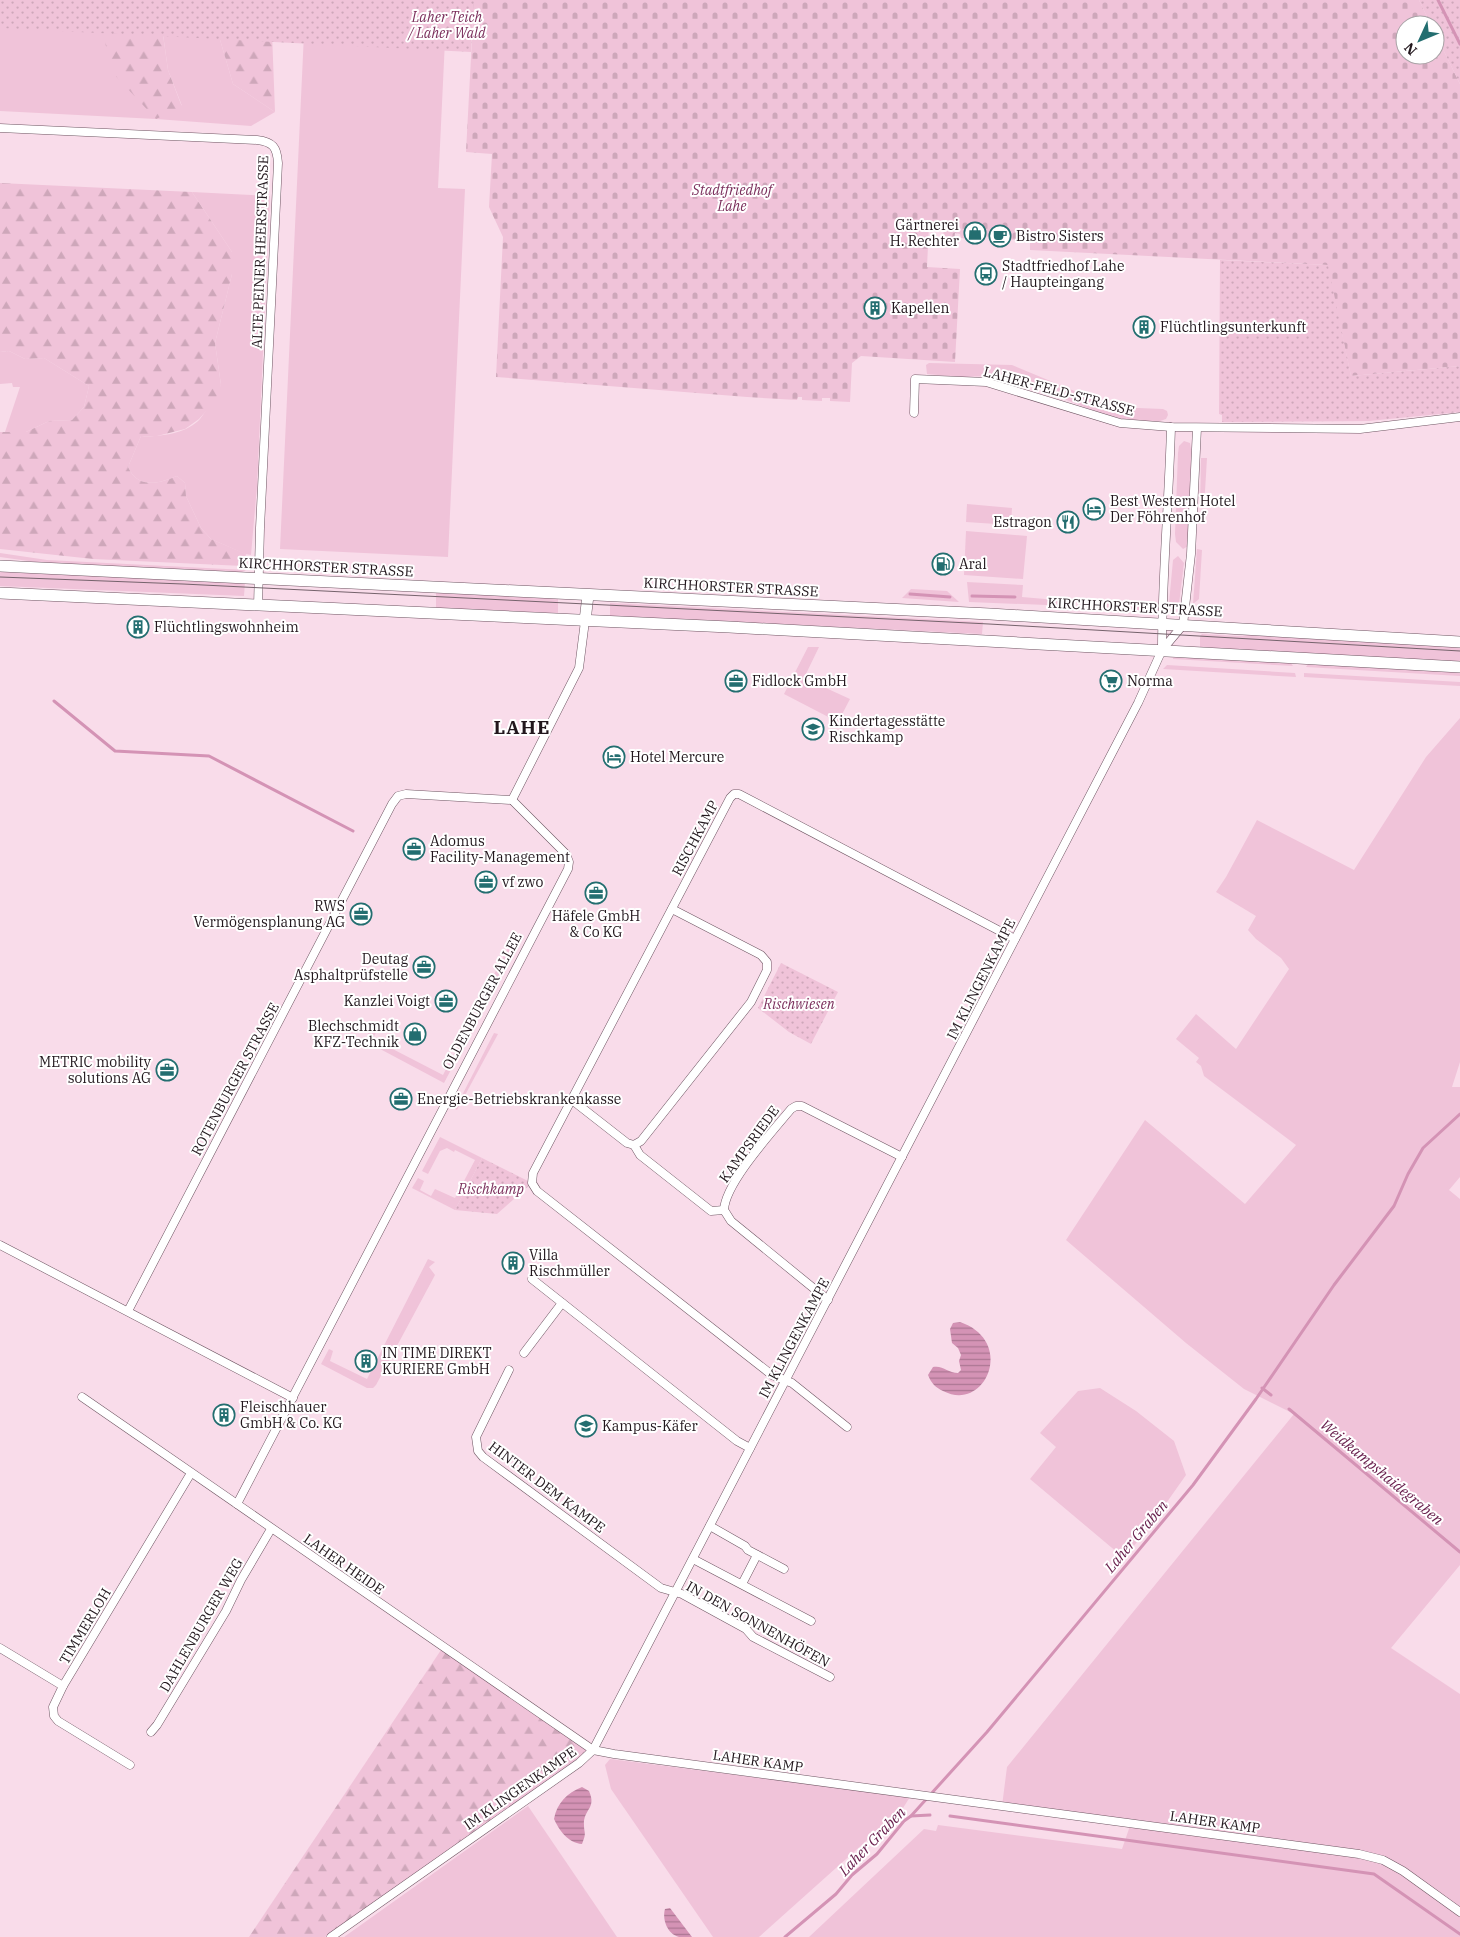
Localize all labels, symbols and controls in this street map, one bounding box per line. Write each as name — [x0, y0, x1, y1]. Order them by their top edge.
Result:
park label: Laher Teich / Laher Wald — [406, 8, 486, 42]
north arrow — [1395, 15, 1445, 65]
text: N — [1400, 39, 1421, 59]
street label: ALTE PEINER HEERSTRASSE — [248, 155, 272, 349]
park label: Stadtfriedhof Lahe — [691, 181, 775, 215]
place label: Gärtnerei H. Rechter — [890, 216, 960, 250]
shop icon: Gärtnerei H. Rechter — [963, 221, 987, 245]
cafe icon: Bistro Sisters — [988, 224, 1012, 248]
place label: Bistro Sisters — [1016, 227, 1104, 245]
place label: Stadtfriedhof Lahe / Haupteingang — [1002, 257, 1125, 291]
bus stop icon: Stadtfriedhof Lahe / Haupteingang — [974, 262, 998, 286]
building icon: Kapellen — [863, 296, 887, 320]
place label: Kapellen — [891, 299, 949, 317]
building icon: Flüchtlingsunterkunft — [1132, 315, 1156, 339]
place label: Flüchtlingsunterkunft — [1160, 318, 1306, 336]
street label: LAHER-FELD-STRASSE — [981, 362, 1137, 420]
place label: Best Western Hotel Der Föhrenhof — [1110, 492, 1235, 526]
hotel icon: Best Western Hotel Der Föhrenhof — [1082, 497, 1106, 521]
restaurant icon: Estragon — [1056, 510, 1080, 534]
place label: Estragon — [993, 513, 1052, 531]
fuel station icon: Aral — [931, 552, 955, 576]
street label: KIRCHHORSTER STRASSE — [238, 553, 414, 581]
place label: Aral — [959, 555, 987, 573]
street label: KIRCHHORSTER STRASSE — [643, 573, 819, 601]
street label: KIRCHHORSTER STRASSE — [1047, 593, 1223, 621]
building icon: Flüchtlingswohnheim — [126, 615, 150, 639]
place label: Flüchtlingswohnheim — [154, 618, 299, 636]
office icon: Fidlock GmbH — [724, 669, 748, 693]
supermarket icon: Norma — [1099, 669, 1123, 693]
place label: Fidlock GmbH — [752, 672, 847, 690]
place label: Norma — [1127, 672, 1173, 690]
place label: Kindertagesstätte Rischkamp — [829, 712, 945, 746]
district label: LAHE — [494, 715, 551, 739]
school or university icon: Kindertagesstätte Rischkamp — [801, 717, 825, 741]
hotel icon: Hotel Mercure — [602, 745, 626, 769]
place label: Hotel Mercure — [630, 748, 724, 766]
street label: RISCHKAMP — [668, 797, 723, 879]
place label: Adomus Facility-Management — [430, 832, 570, 866]
office icon: Adomus Facility-Management — [402, 837, 426, 861]
office icon: vf zwo — [474, 870, 498, 894]
place label: vf zwo — [502, 873, 543, 891]
office icon: Häfele GmbH & Co KG — [584, 881, 608, 905]
place label: RWS Vermögensplanung AG — [194, 897, 345, 931]
office icon: RWS Vermögensplanung AG — [349, 902, 373, 926]
place label: Häfele GmbH & Co KG — [552, 907, 640, 941]
street label: IM KLINGENKAMPE — [943, 915, 1019, 1043]
street label: OLDENBURGER ALLEE — [438, 929, 526, 1073]
place label: Deutag Asphaltprüfstelle — [294, 950, 408, 984]
office icon: Deutag Asphaltprüfstelle — [412, 955, 436, 979]
office icon: Kanzlei Voigt — [434, 989, 458, 1013]
place label: Kanzlei Voigt — [344, 992, 430, 1010]
park label: Rischwiesen — [762, 995, 835, 1013]
street label: ROTENBURGER STRASSE — [187, 999, 283, 1159]
place label: Blechschmidt KFZ-Technik — [308, 1017, 400, 1051]
shop icon: Blechschmidt KFZ-Technik — [403, 1022, 427, 1046]
place label: METRIC mobility solutions AG — [39, 1053, 152, 1087]
office icon: METRIC mobility solutions AG — [155, 1058, 179, 1082]
office icon: Energie-Betriebskrankenkasse — [389, 1087, 413, 1111]
place label: Energie-Betriebskrankenkasse — [417, 1090, 621, 1108]
street label: KAMPSRIEDE — [715, 1102, 783, 1186]
park label: Rischkamp — [457, 1180, 524, 1198]
place label: Villa Rischmüller — [529, 1246, 611, 1280]
building icon: Villa Rischmüller — [501, 1251, 525, 1275]
street label: IM KLINGENKAMPE — [755, 1275, 833, 1401]
place label: IN TIME DIREKT KURIERE GmbH — [382, 1344, 492, 1378]
building icon: IN TIME DIREKT KURIERE GmbH — [354, 1349, 378, 1373]
place label: Fleischhauer GmbH & Co. KG — [240, 1398, 342, 1432]
building icon: Fleischhauer GmbH & Co. KG — [212, 1403, 236, 1427]
school or university icon: Kampus-Käfer — [574, 1414, 598, 1438]
water label: Weidkampshaidegraben — [1317, 1415, 1448, 1529]
place label: Kampus-Käfer — [602, 1417, 699, 1435]
street label: HINTER DEM KAMPE — [485, 1437, 609, 1537]
water label: Laher Graben — [1100, 1496, 1172, 1577]
street label: LAHER HEIDE — [300, 1530, 388, 1598]
street label: DAHLENBURGER WEG — [155, 1555, 247, 1695]
street label: IN DEN SONNENHÖFEN — [683, 1577, 833, 1671]
street label: TIMMERLOH — [55, 1585, 115, 1667]
street label: IM KLINGENKAMPE — [460, 1742, 580, 1834]
street label: LAHER KAMP — [712, 1746, 805, 1776]
water label: Laher Graben — [834, 1802, 910, 1880]
street label: LAHER KAMP — [1169, 1807, 1262, 1837]

